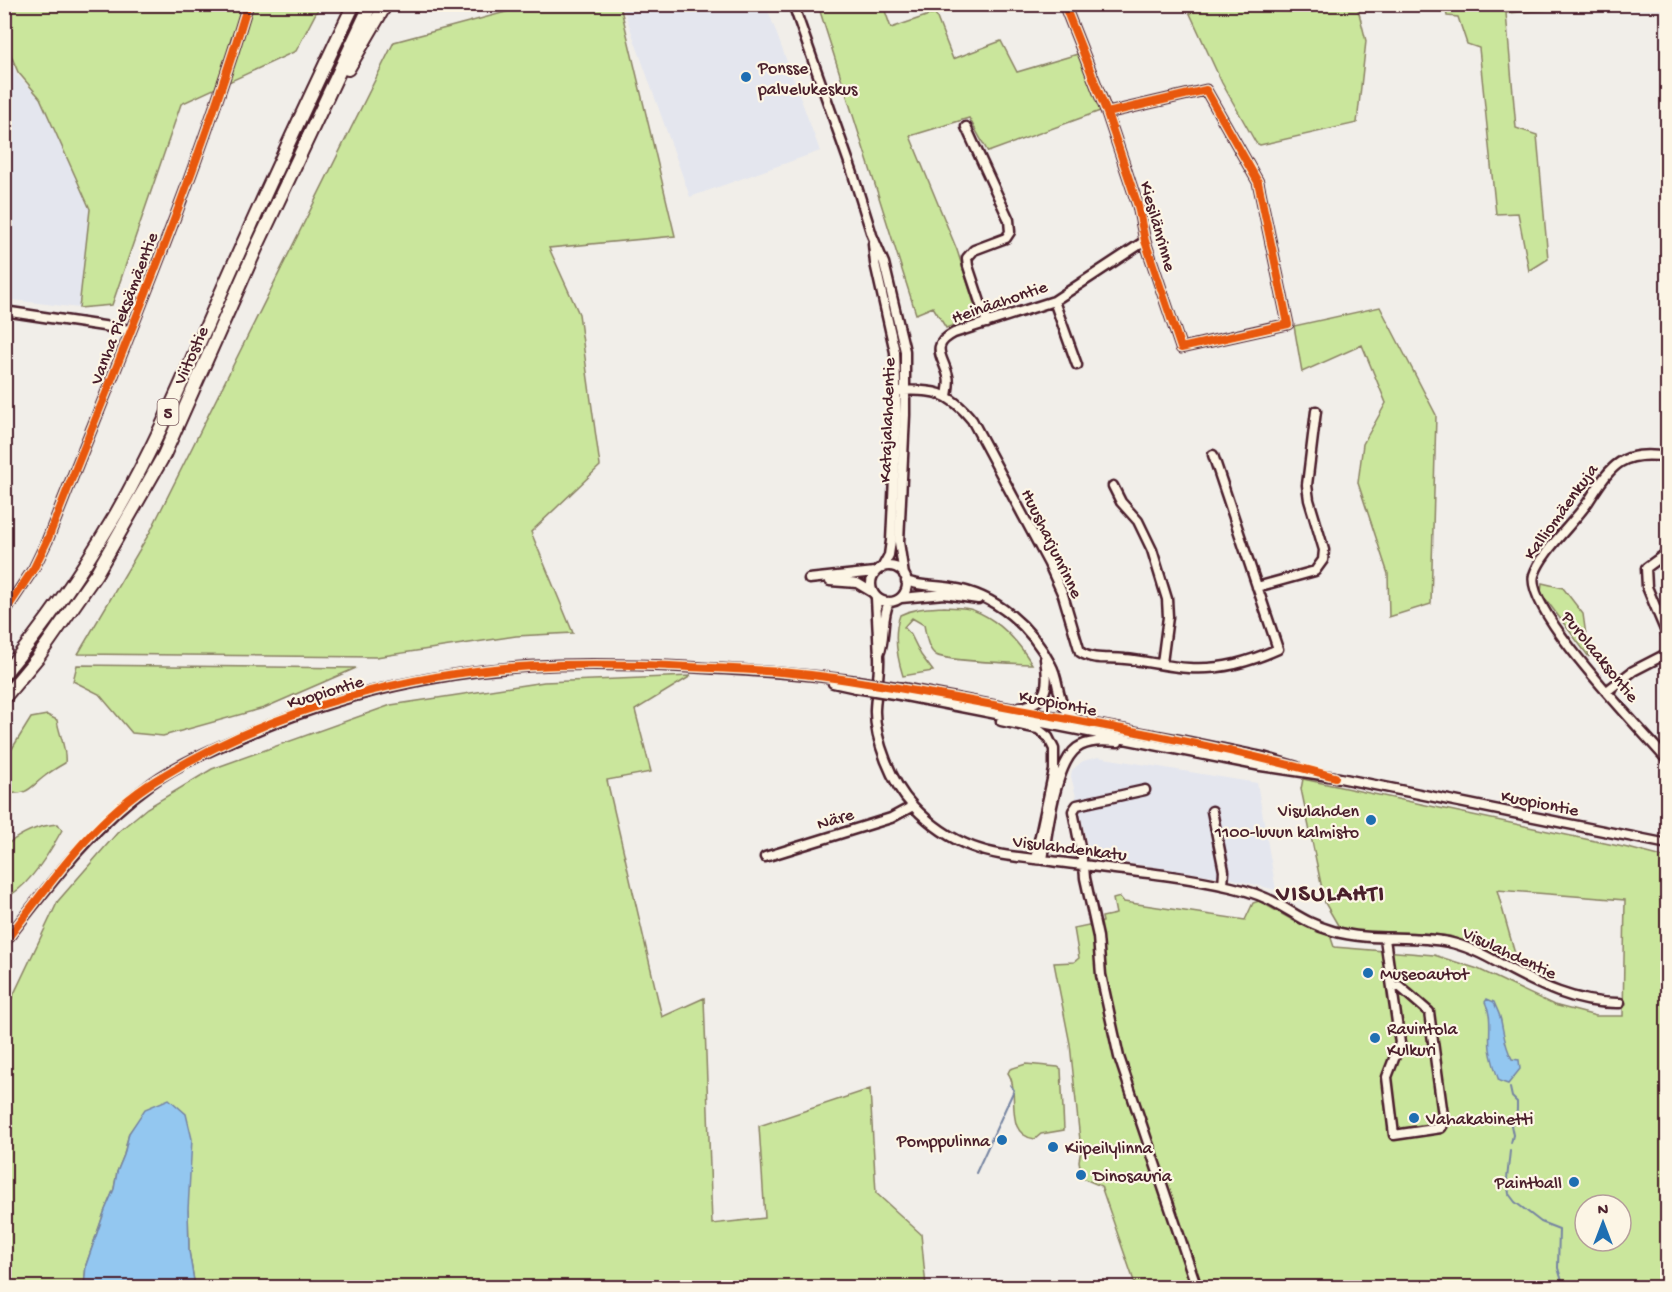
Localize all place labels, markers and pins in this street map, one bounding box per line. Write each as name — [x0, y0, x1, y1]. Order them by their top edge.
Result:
place label: Ponsse palvelukeskus — [757, 59, 859, 101]
marker: Ponsse palvelukeskus — [739, 70, 753, 84]
place label: Visulahden 1100-luvun kalmisto — [1214, 802, 1359, 844]
marker: Visulahden 1100-luvun kalmisto — [1364, 813, 1378, 827]
place label: Museoautot — [1380, 965, 1470, 986]
marker: Museoautot — [1361, 966, 1375, 980]
place label: Ravintola Kulkuri — [1387, 1020, 1458, 1062]
marker: Ravintola Kulkuri — [1368, 1031, 1382, 1045]
place label: Vahakabinetti — [1425, 1110, 1534, 1131]
marker: Vahakabinetti — [1407, 1111, 1421, 1125]
place label: Pomppulinna — [896, 1132, 991, 1153]
marker: Pomppulinna — [995, 1133, 1009, 1147]
place label: Kiipeilylinna — [1065, 1139, 1154, 1160]
marker: Kiipeilylinna — [1046, 1140, 1060, 1154]
place label: Dinosauria — [1092, 1167, 1173, 1188]
marker: Dinosauria — [1074, 1168, 1088, 1182]
place label: Paintball — [1494, 1174, 1562, 1195]
marker: Paintball — [1567, 1175, 1581, 1189]

